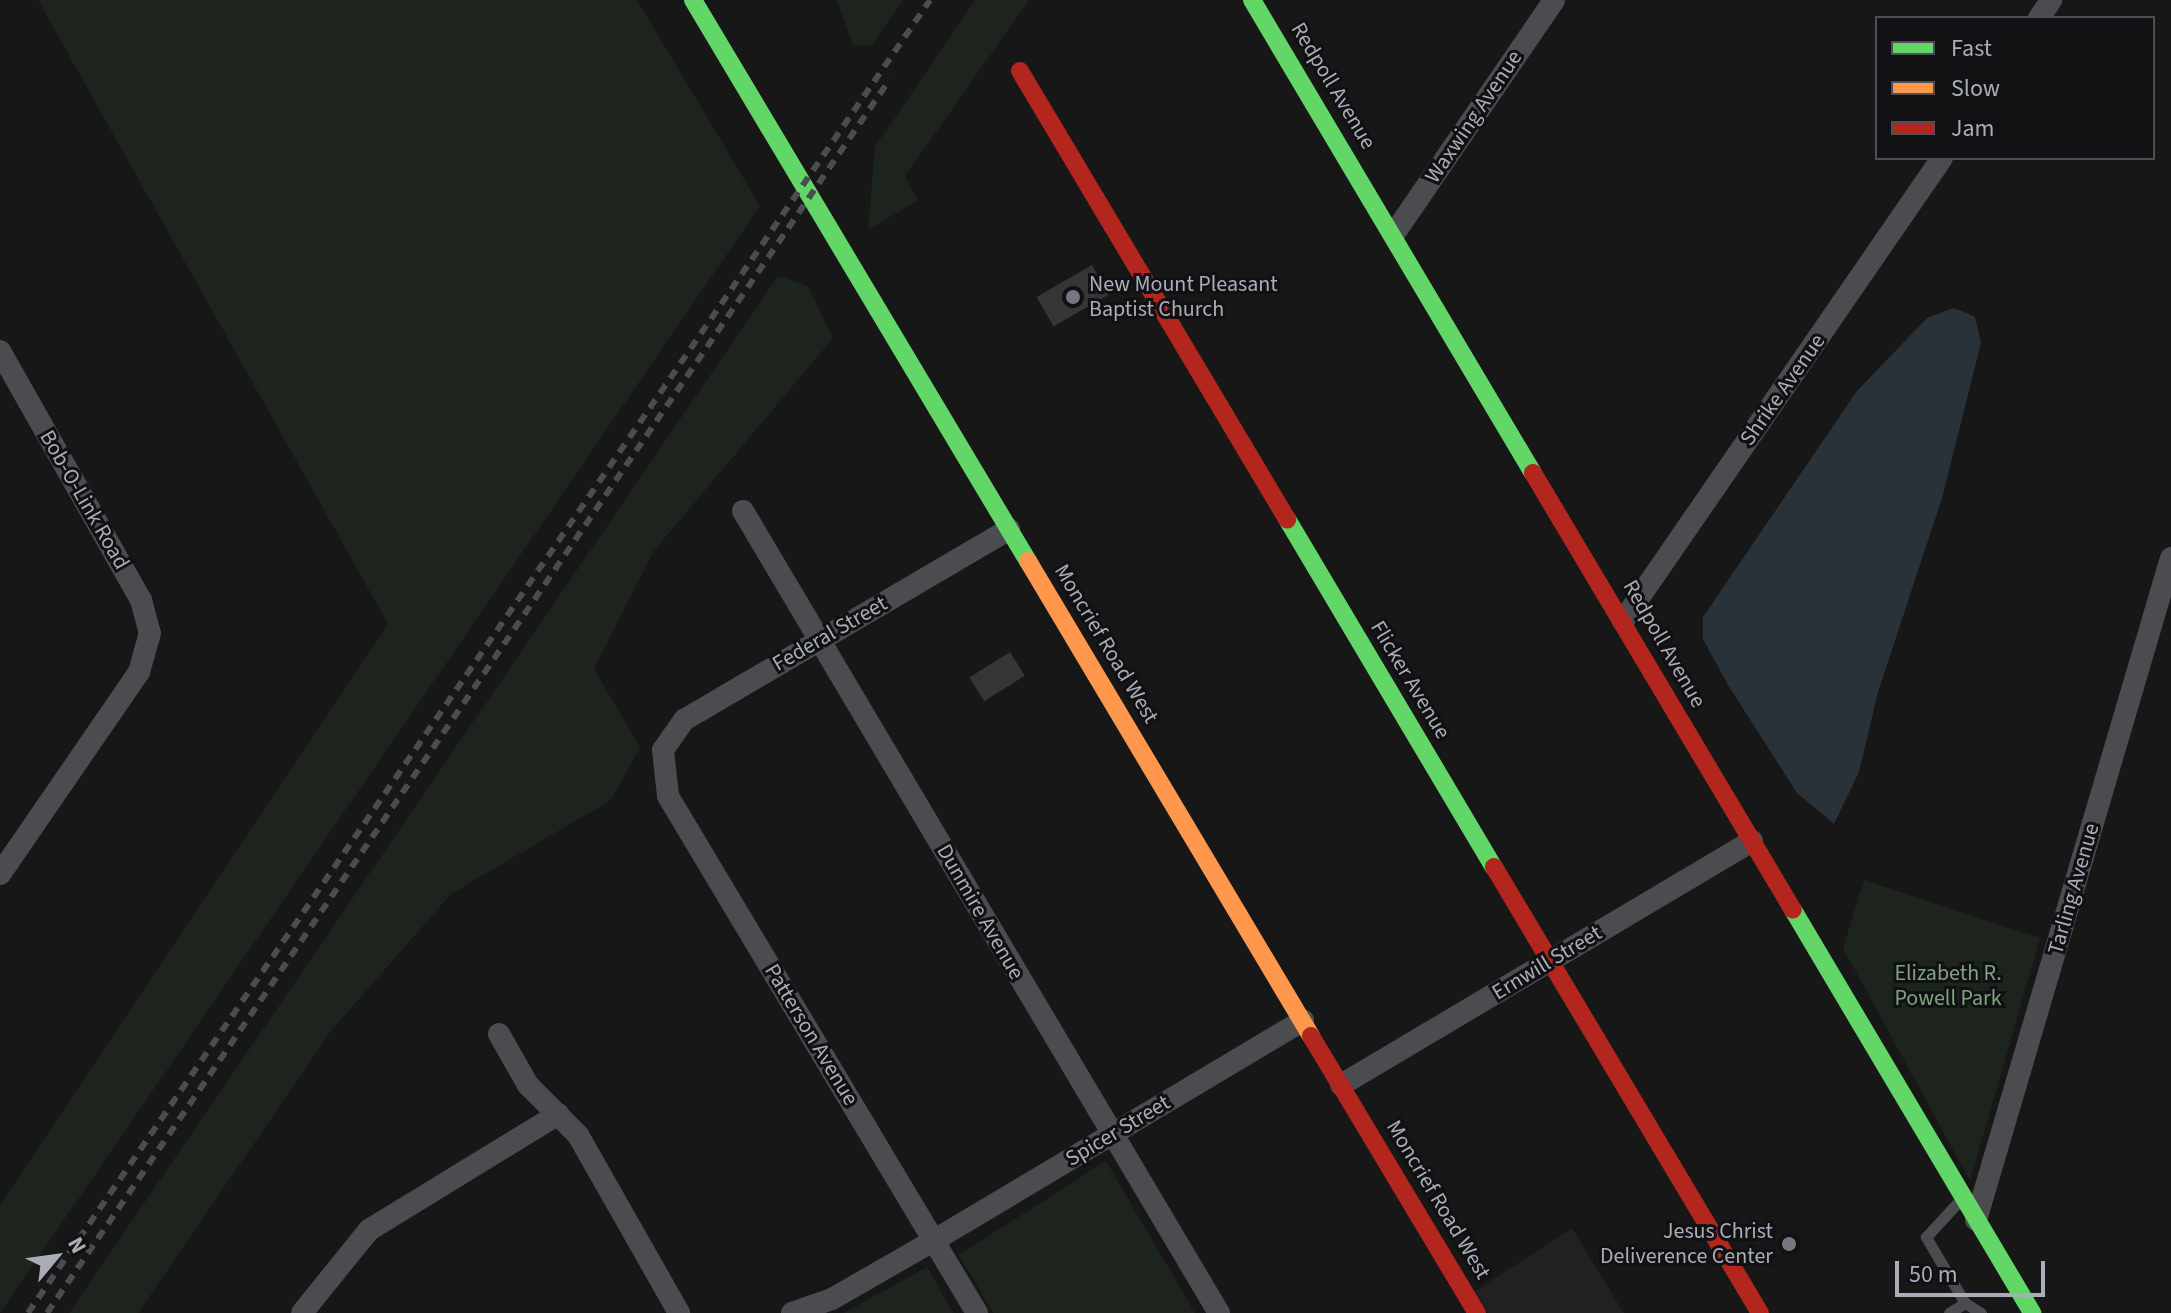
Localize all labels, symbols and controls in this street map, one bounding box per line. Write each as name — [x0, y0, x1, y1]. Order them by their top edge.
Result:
legend — [1875, 16, 2155, 160]
street label: Redpoll Avenue — [1285, 18, 1381, 154]
text: Fast — [1951, 31, 1992, 66]
street label: Waxwing Avenue — [1420, 46, 1528, 188]
text: Slow — [1951, 71, 2000, 106]
text: Jam — [1951, 111, 1995, 146]
place label: New Mount Pleasant Baptist Church — [1089, 271, 1278, 322]
marker: New Mount Pleasant Baptist Church — [1064, 288, 1082, 306]
street label: Shrike Avenue — [1735, 329, 1831, 451]
street label: Bob-O-Link Road — [34, 426, 134, 574]
street label: Moncrief Road West — [1048, 560, 1164, 728]
street label: Redpoll Avenue — [1617, 575, 1711, 713]
street label: Federal Street — [768, 591, 892, 677]
street label: Flicker Avenue — [1364, 616, 1456, 744]
street label: Tarling Avenue — [2043, 820, 2105, 958]
street label: Dunmire Avenue — [931, 840, 1029, 984]
street label: Ernwill Street — [1487, 920, 1607, 1006]
street label: Patterson Avenue — [758, 960, 864, 1110]
park label: Elizabeth R. Powell Park — [1894, 960, 2002, 1012]
street label: Spicer Street — [1061, 1090, 1175, 1172]
street label: Moncrief Road West — [1380, 1116, 1496, 1284]
north arrow — [16, 1217, 96, 1297]
place label: Jesus Christ Deliverence Center — [1600, 1218, 1773, 1270]
text: N — [59, 1231, 95, 1260]
marker: Jesus Christ Deliverence Center — [1780, 1235, 1798, 1253]
scale bar — [1899, 1245, 2049, 1295]
text: 50 m — [1909, 1257, 1958, 1292]

